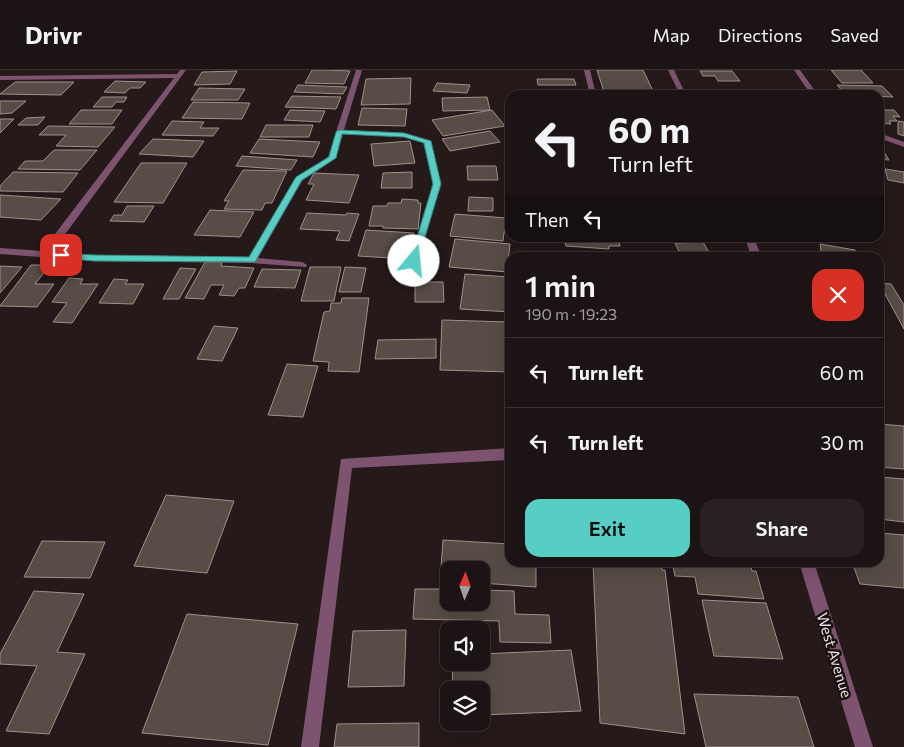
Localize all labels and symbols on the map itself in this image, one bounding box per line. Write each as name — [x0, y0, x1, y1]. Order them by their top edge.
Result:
pin — [40, 234, 82, 276]
position arrow — [387, 234, 439, 286]
north arrow — [440, 561, 490, 611]
street label: West Avenue — [814, 610, 856, 700]

